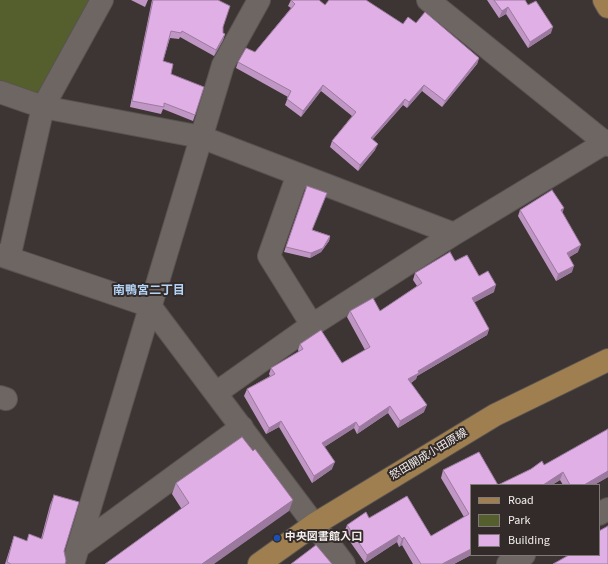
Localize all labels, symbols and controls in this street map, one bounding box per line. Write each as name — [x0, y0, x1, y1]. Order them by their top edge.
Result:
district label: 南鴨宮二丁目 — [113, 284, 185, 298]
street label: 怒田開成小田原線 — [388, 427, 470, 483]
legend — [470, 484, 600, 556]
text: Road — [508, 492, 534, 509]
text: Park — [508, 512, 530, 529]
place label: 中央図書館入口 — [285, 531, 362, 545]
text: Building — [508, 532, 550, 549]
marker: 中央図書館入口 — [272, 533, 282, 543]

